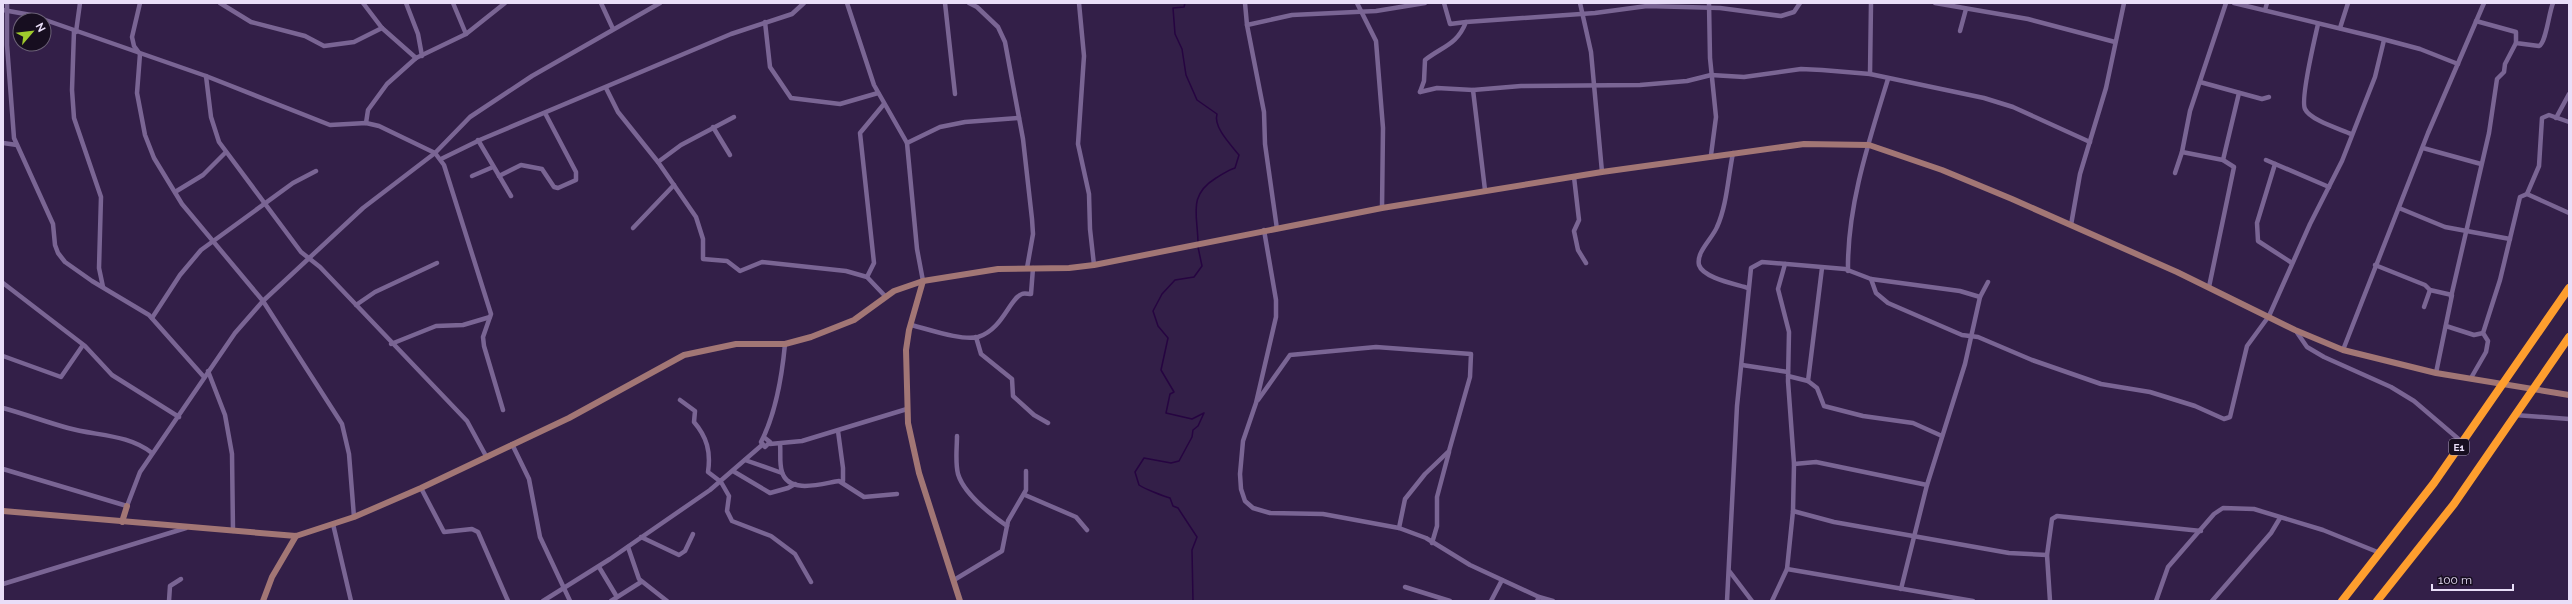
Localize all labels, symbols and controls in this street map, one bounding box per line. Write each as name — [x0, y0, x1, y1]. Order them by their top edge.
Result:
north arrow — [12, 12, 52, 52]
text: N — [33, 21, 48, 34]
road number: E1 — [2449, 439, 2469, 455]
scale bar — [2432, 566, 2513, 592]
text: 100 m — [2438, 573, 2472, 587]

